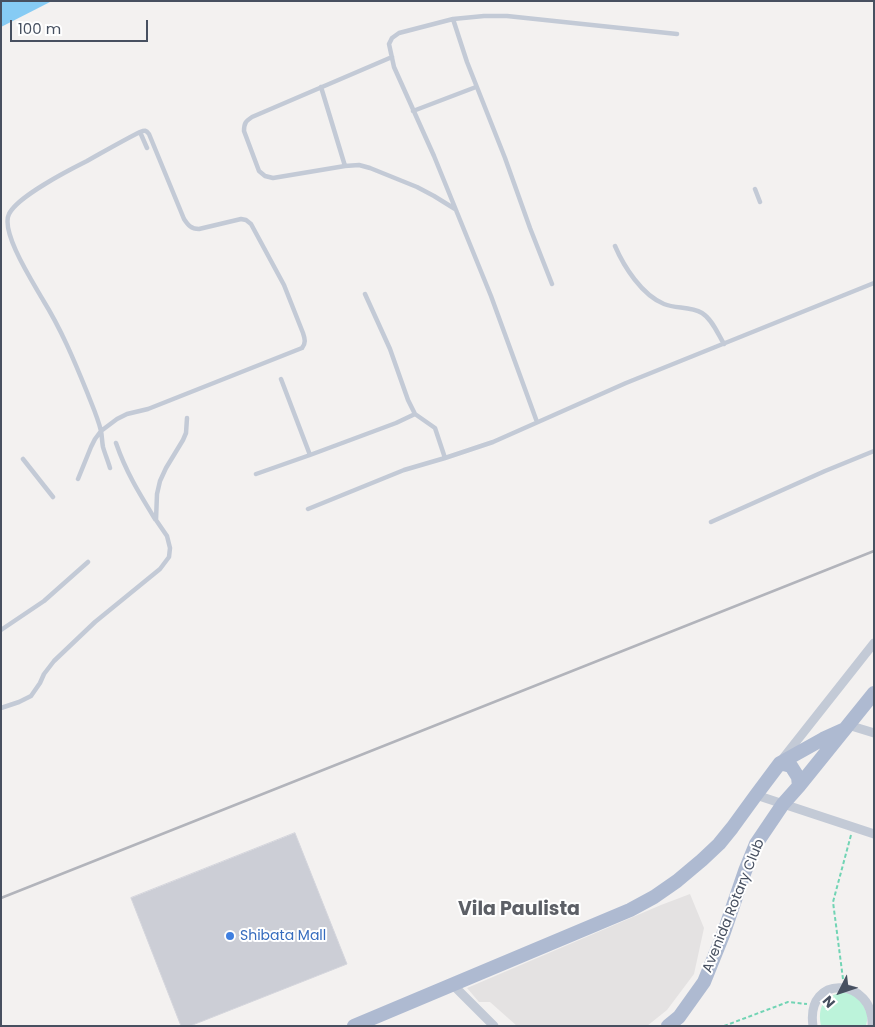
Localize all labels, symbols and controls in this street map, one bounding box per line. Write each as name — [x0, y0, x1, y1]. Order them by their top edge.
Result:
scale bar — [12, 10, 150, 42]
text: 100 m — [18, 18, 61, 39]
street label: Avenida Rotary Club — [700, 837, 768, 975]
district label: Vila Paulista — [458, 899, 580, 921]
place label: Shibata Mall — [240, 928, 326, 944]
marker: Shibata Mall — [224, 930, 236, 942]
north arrow — [815, 967, 865, 1017]
text: N — [818, 991, 840, 1012]

